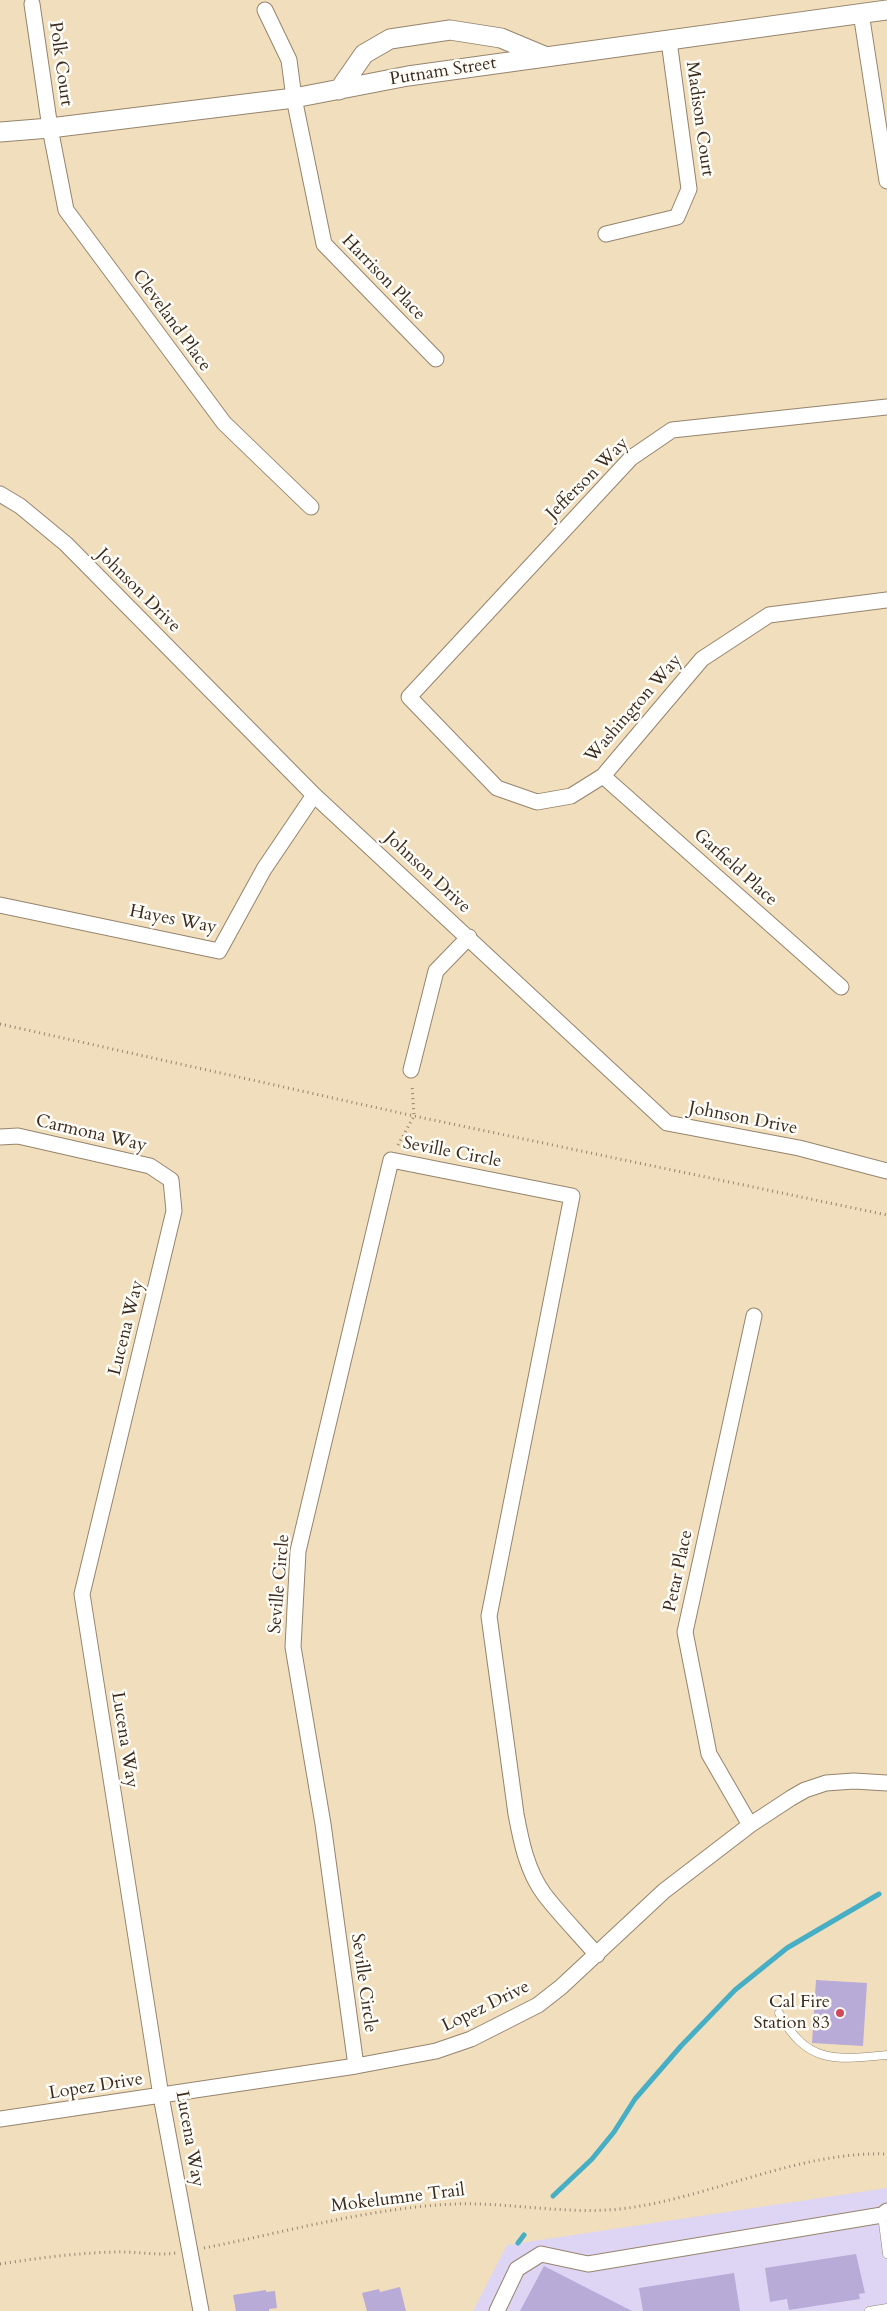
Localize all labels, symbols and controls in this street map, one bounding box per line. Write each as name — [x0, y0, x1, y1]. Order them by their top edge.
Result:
street label: Polk Court — [43, 20, 77, 108]
street label: Putnam Street — [388, 53, 498, 91]
street label: Madison Court — [680, 60, 718, 178]
street label: Harrison Place — [337, 230, 429, 326]
street label: Cleveland Place — [127, 266, 215, 376]
street label: Jefferson Way — [542, 433, 634, 525]
street label: Johnson Drive — [91, 544, 185, 638]
street label: Washington Way — [581, 650, 687, 768]
street label: Garfield Place — [689, 825, 781, 911]
street label: Johnson Drive — [379, 827, 475, 919]
street label: Hayes Way — [127, 901, 219, 939]
street label: Johnson Drive — [687, 1098, 799, 1140]
street label: Carmona Way — [33, 1111, 149, 1157]
street label: Seville Circle — [401, 1133, 503, 1173]
street label: Lucena Way — [105, 1278, 149, 1378]
street label: Petar Place — [660, 1528, 698, 1614]
street label: Seville Circle — [265, 1533, 295, 1635]
street label: Lucena Way — [106, 1690, 142, 1790]
street label: Seville Circle — [345, 1932, 381, 2034]
street label: Lopez Drive — [439, 1977, 533, 2037]
place label: Cal Fire Station 83 — [754, 1992, 830, 2035]
marker: Cal Fire Station 83 — [834, 2007, 846, 2019]
street label: Lopez Drive — [48, 2069, 144, 2105]
street label: Lucena Way — [170, 2089, 208, 2189]
street label: Mokelumne Trail — [330, 2180, 466, 2218]

